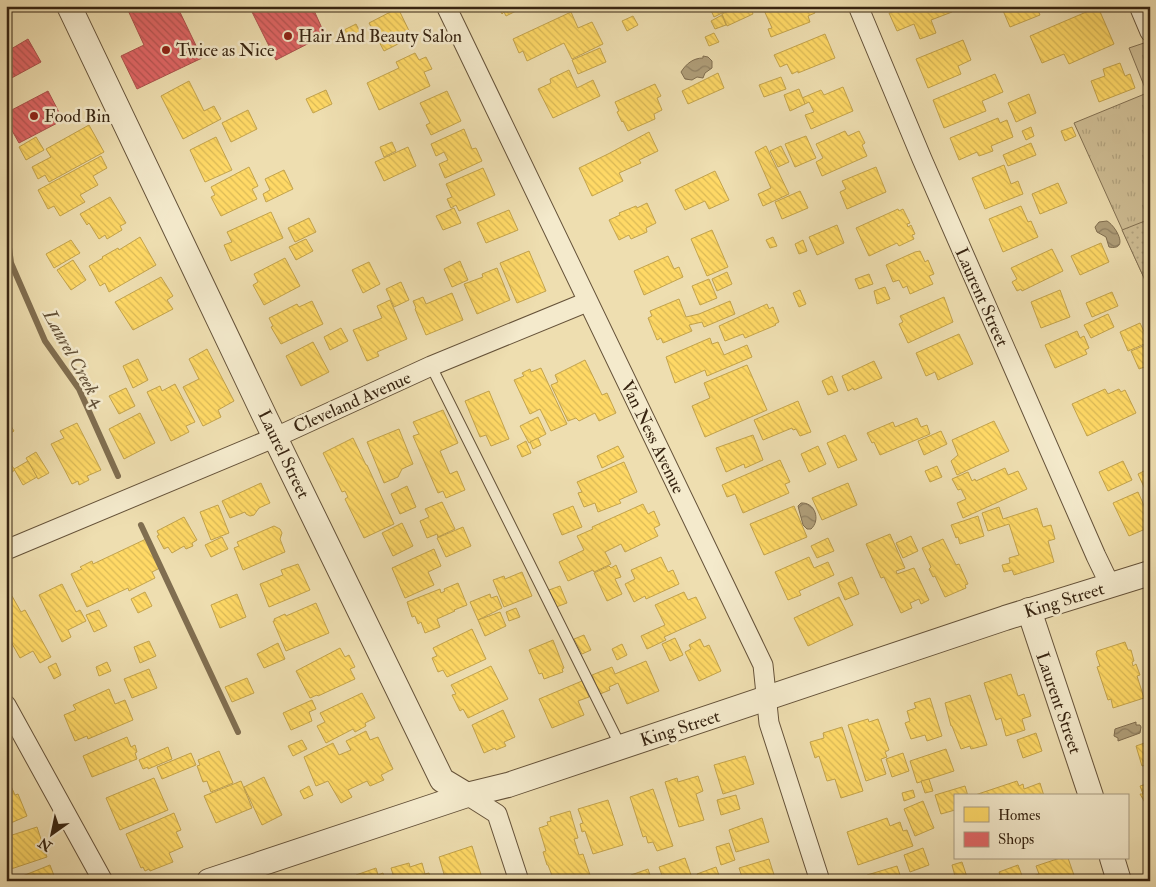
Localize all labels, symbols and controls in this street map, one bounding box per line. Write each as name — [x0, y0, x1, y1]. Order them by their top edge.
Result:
place label: Hair And Beauty Salon — [298, 25, 462, 48]
marker: Hair And Beauty Salon — [282, 30, 294, 42]
place label: Twice as Nice — [176, 39, 275, 62]
marker: Twice as Nice — [160, 44, 172, 56]
place label: Food Bin — [44, 105, 111, 128]
marker: Food Bin — [28, 110, 40, 122]
street label: Laurent Street — [949, 244, 1014, 351]
water label: Laurel Creek 4 — [37, 305, 111, 412]
street label: Cleveland Avenue — [290, 366, 415, 439]
street label: Van Ness Avenue — [615, 377, 690, 498]
street label: Laurel Street — [252, 406, 315, 502]
street label: King Street — [1021, 577, 1107, 624]
street label: Laurent Street — [1030, 649, 1087, 757]
street label: King Street — [637, 705, 723, 752]
legend — [954, 794, 1128, 860]
text: Homes — [998, 806, 1040, 825]
north arrow — [28, 810, 78, 860]
text: Shops — [998, 830, 1034, 850]
text: N — [35, 834, 56, 856]

